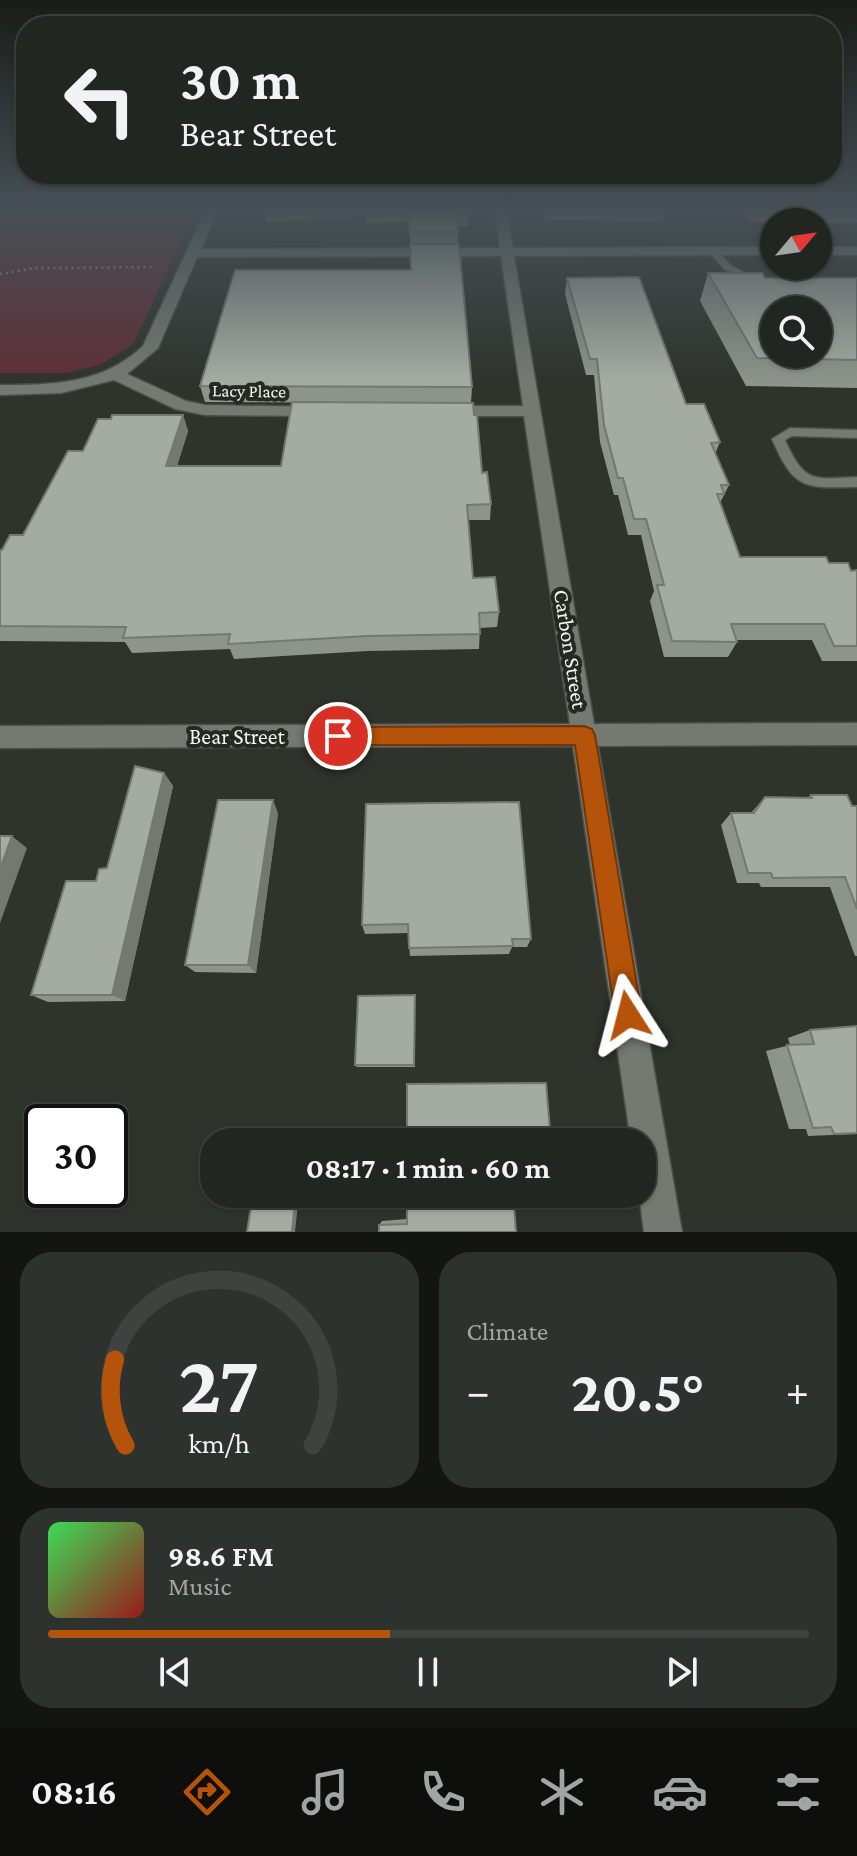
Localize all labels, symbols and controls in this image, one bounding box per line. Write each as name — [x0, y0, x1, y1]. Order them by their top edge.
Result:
icon: left — [48, 48, 152, 152]
text: 30 m — [180, 49, 300, 111]
text: Bear Street — [180, 114, 336, 154]
north arrow — [760, 208, 832, 280]
map controls — [760, 208, 832, 368]
button: search — [760, 296, 832, 368]
street label: Lacy Place — [212, 380, 286, 402]
street label: Carbon Street — [549, 588, 592, 711]
pin — [304, 702, 372, 770]
icon: arrive — [316, 714, 360, 758]
street label: Bear Street — [189, 724, 285, 749]
position arrow — [586, 973, 670, 1057]
speed limit sign: 30 — [24, 1104, 128, 1208]
text: 08:17 · 1 min · 60 m — [306, 1151, 550, 1184]
text: Climate — [467, 1317, 548, 1346]
text: 27 — [179, 1337, 260, 1430]
text: 20.5° — [571, 1357, 705, 1424]
text: − — [467, 1367, 490, 1415]
text: + — [786, 1367, 809, 1415]
text: km/h — [188, 1427, 250, 1459]
text: 98.6 FM — [168, 1539, 274, 1572]
text: Music — [168, 1572, 231, 1601]
icon: previous — [153, 1650, 197, 1694]
icon: pause — [406, 1650, 450, 1694]
icon: next — [660, 1650, 704, 1694]
icon: directions — [179, 1764, 235, 1820]
icon: music — [297, 1764, 353, 1820]
icon: phone — [415, 1764, 471, 1820]
icon: climate — [534, 1764, 590, 1820]
icon: car — [652, 1764, 708, 1820]
icon: filters — [770, 1764, 826, 1820]
text: 08:16 — [31, 1772, 117, 1812]

